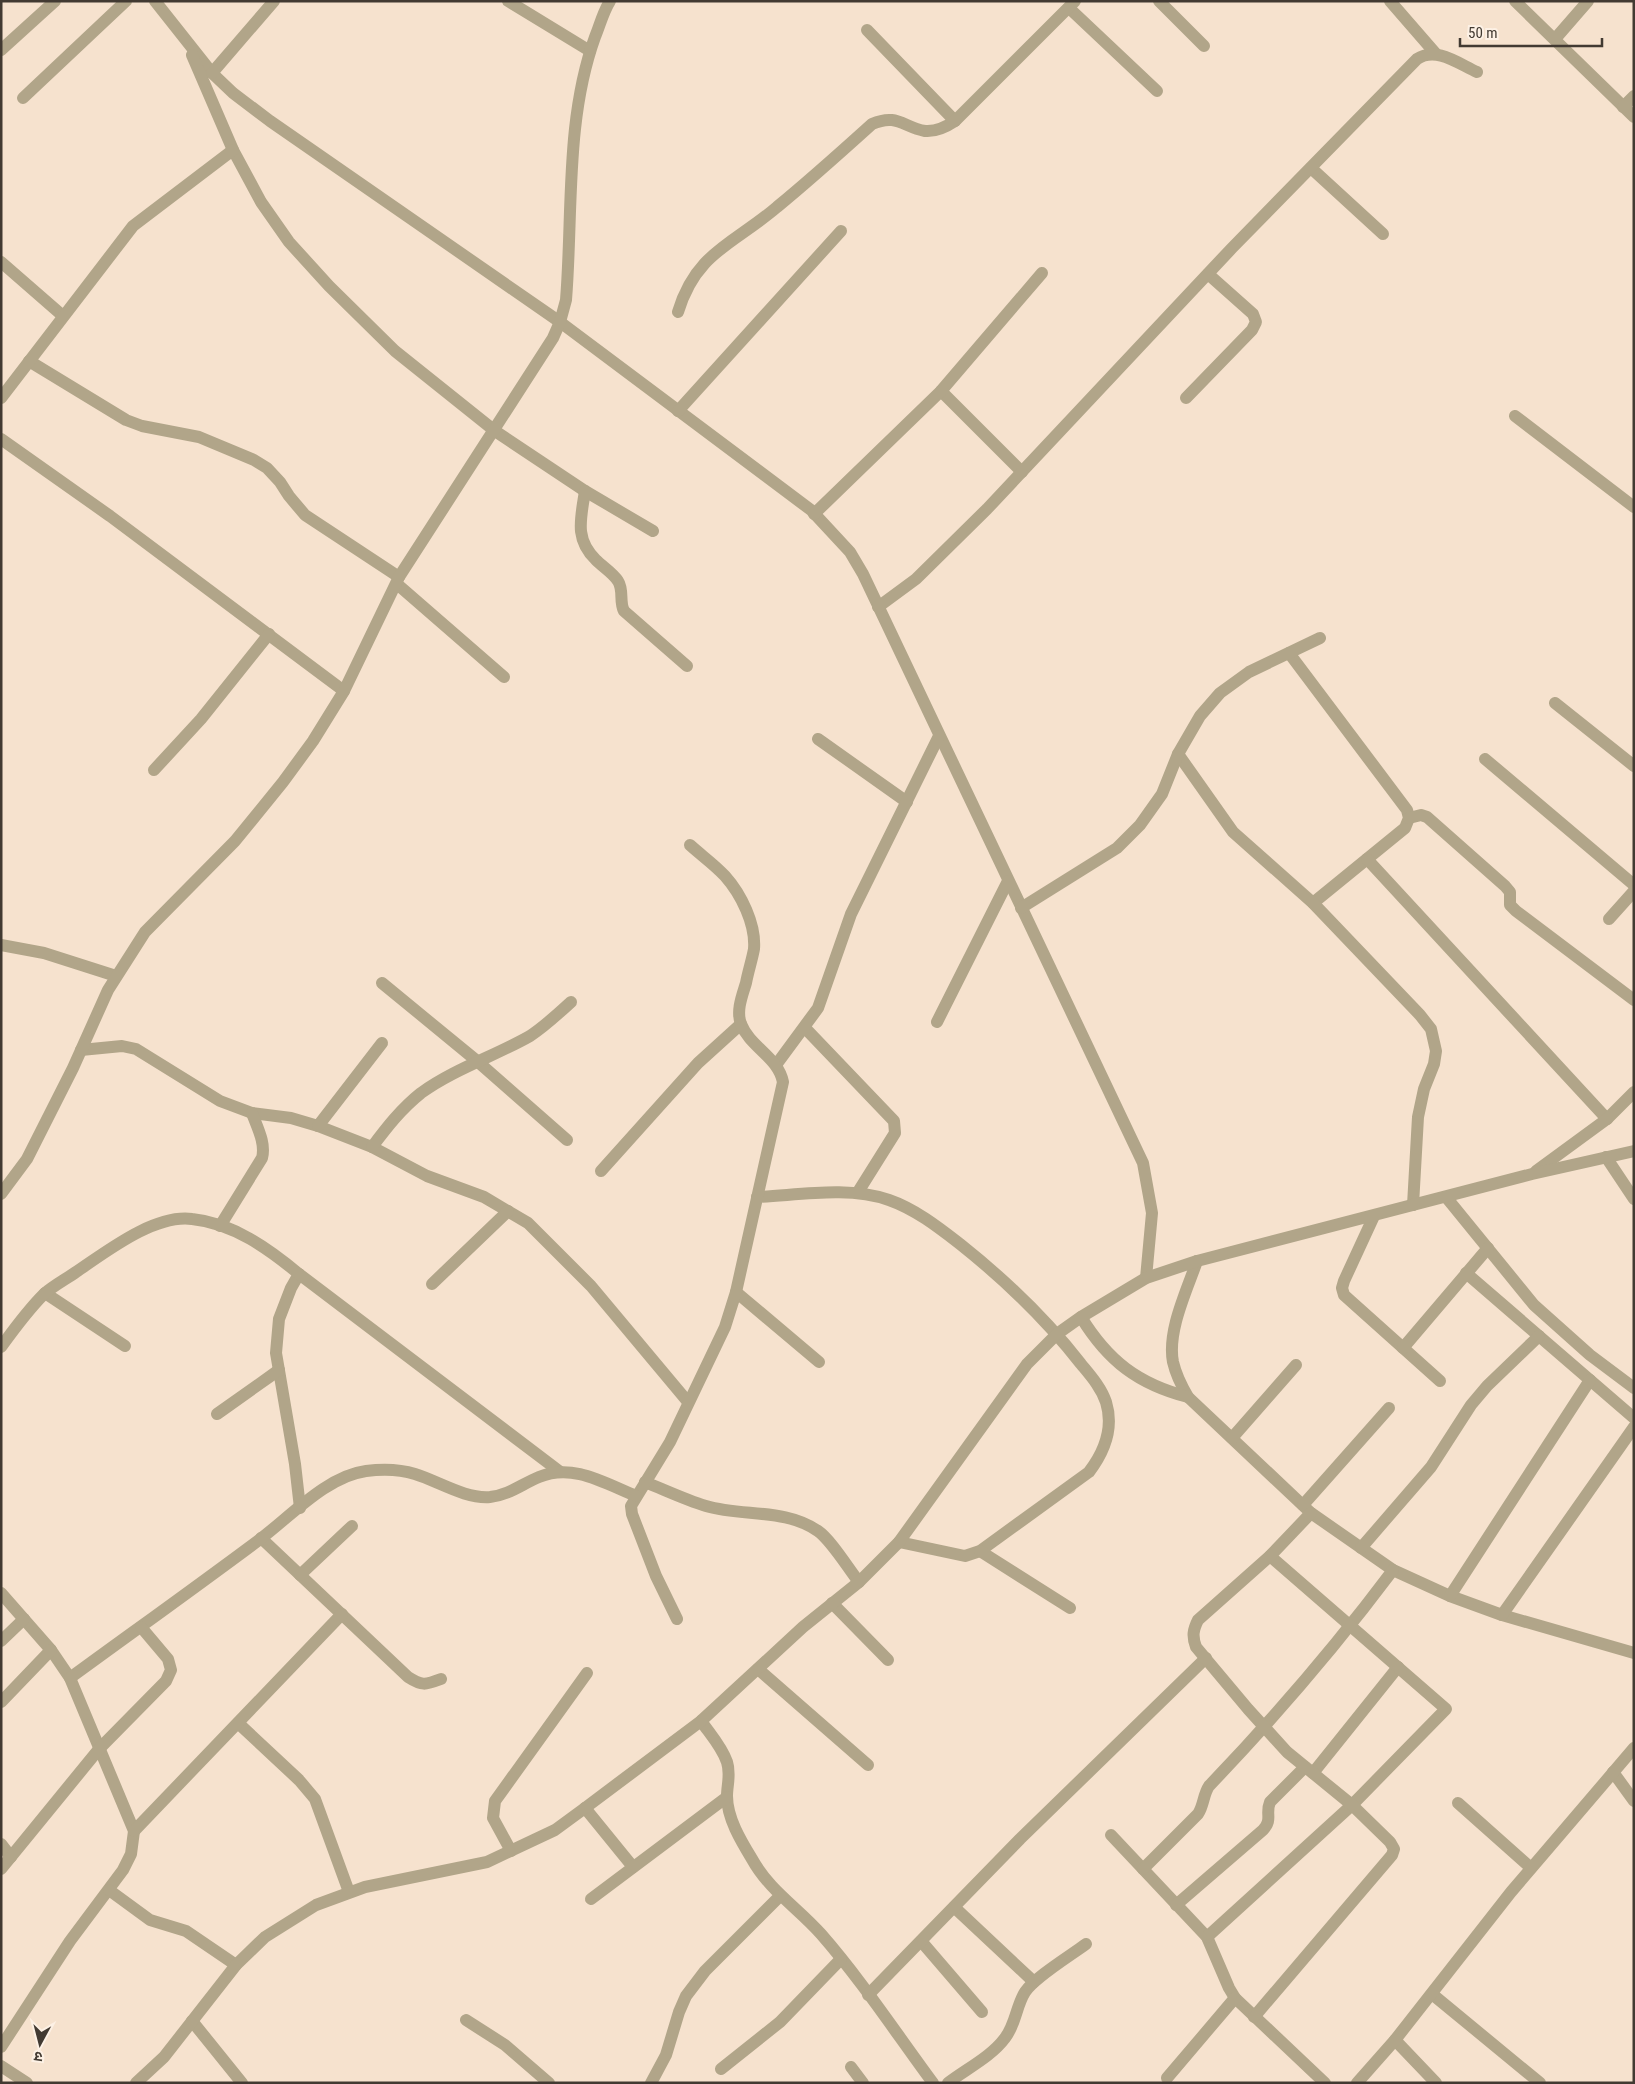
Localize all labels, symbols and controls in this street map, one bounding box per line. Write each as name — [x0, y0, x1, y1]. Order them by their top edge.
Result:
scale bar — [1460, 15, 1602, 47]
text: 50 m — [1468, 24, 1498, 42]
north arrow — [15, 2019, 65, 2069]
text: उ — [33, 2048, 43, 2065]

